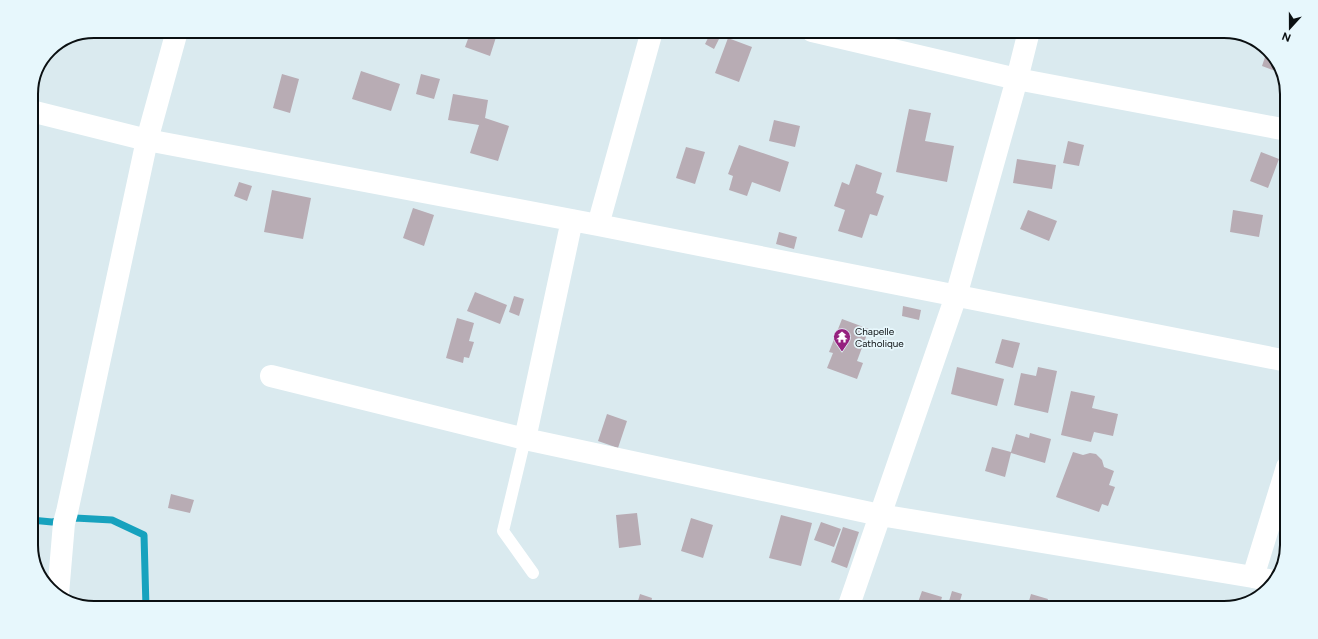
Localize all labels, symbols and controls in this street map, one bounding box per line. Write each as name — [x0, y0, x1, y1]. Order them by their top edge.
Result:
north arrow — [1270, 8, 1310, 48]
text: N — [1280, 29, 1293, 44]
place label: Chapelle Catholique — [855, 325, 904, 350]
temple icon: Chapelle Catholique — [832, 327, 852, 352]

